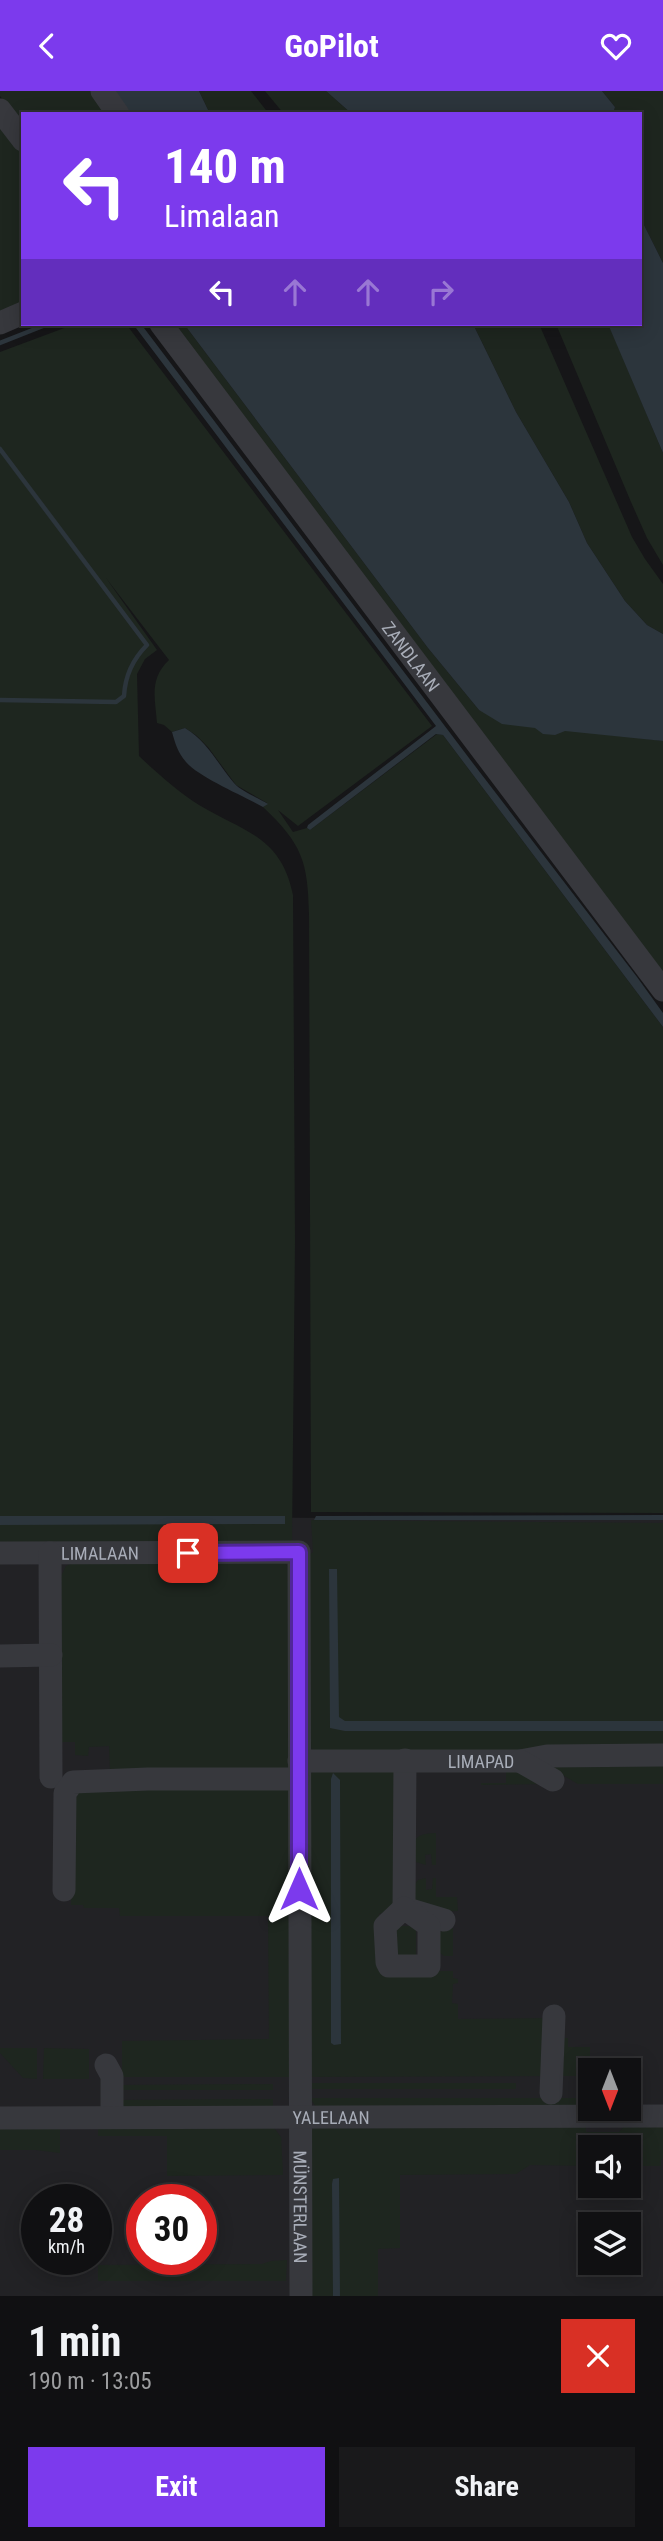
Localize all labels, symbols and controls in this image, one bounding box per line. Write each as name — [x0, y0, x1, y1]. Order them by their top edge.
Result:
icon: back — [28, 27, 66, 65]
text: GoPilot — [284, 27, 379, 65]
icon: heart — [597, 27, 635, 65]
text: 140 m — [164, 138, 286, 195]
icon: left — [49, 140, 140, 231]
text: Limalaan — [164, 197, 279, 235]
icon: left — [203, 273, 241, 311]
icon: ahead — [276, 273, 314, 311]
icon: ahead — [349, 273, 387, 311]
icon: right — [422, 273, 460, 311]
street label: ZANDLAAN — [378, 617, 444, 695]
pin — [158, 1523, 218, 1583]
icon: arrive — [169, 1534, 207, 1572]
street label: LIMALAAN — [61, 1542, 139, 1563]
street label: LIMAPAD — [448, 1751, 514, 1772]
position arrow — [262, 1852, 336, 1926]
north arrow — [578, 2058, 640, 2121]
map controls — [578, 2058, 641, 2275]
street label: YALELAAN — [292, 2106, 370, 2128]
button: sound — [578, 2135, 641, 2198]
street label: MÜNSTERLAAN — [290, 2151, 311, 2263]
speed limit sign: 30 — [126, 2184, 217, 2275]
text: 28 — [49, 2200, 84, 2241]
button: layers — [578, 2212, 641, 2275]
text: km/h — [48, 2236, 85, 2257]
text: 1 min — [28, 2317, 121, 2366]
button: close — [561, 2319, 635, 2393]
text: 190 m · 13:05 — [28, 2368, 152, 2395]
button: Exit — [28, 2447, 325, 2527]
button: Share — [339, 2447, 635, 2527]

